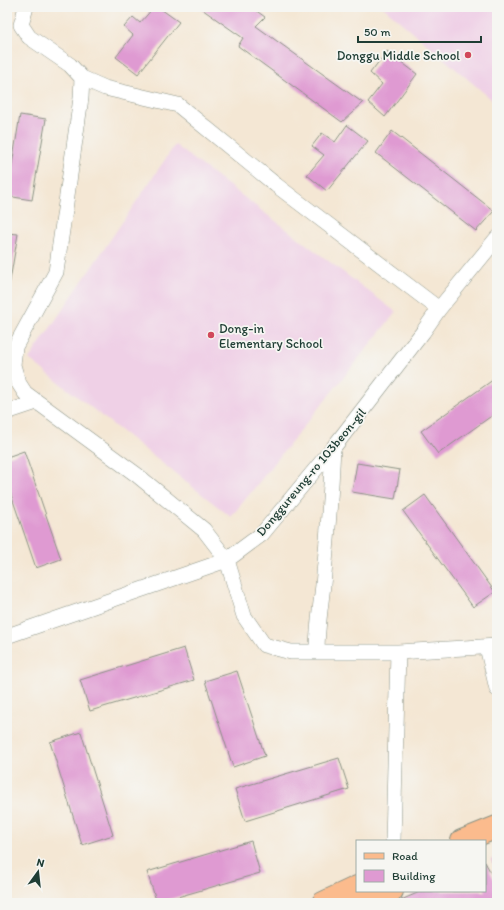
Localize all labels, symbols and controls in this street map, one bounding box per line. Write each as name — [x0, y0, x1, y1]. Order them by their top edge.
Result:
scale bar — [358, 18, 481, 44]
text: 50 m — [364, 25, 390, 39]
place label: Donggu Middle School — [337, 48, 460, 63]
marker: Donggu Middle School — [463, 50, 473, 60]
place label: Dong-in Elementary School — [219, 321, 323, 351]
marker: Dong-in Elementary School — [206, 330, 216, 340]
street label: Donggureung-ro 103beon-gil — [253, 405, 369, 539]
legend — [356, 840, 486, 892]
text: Road — [392, 849, 418, 863]
north arrow — [18, 852, 58, 892]
text: N — [35, 856, 46, 870]
text: Building — [392, 869, 436, 883]

